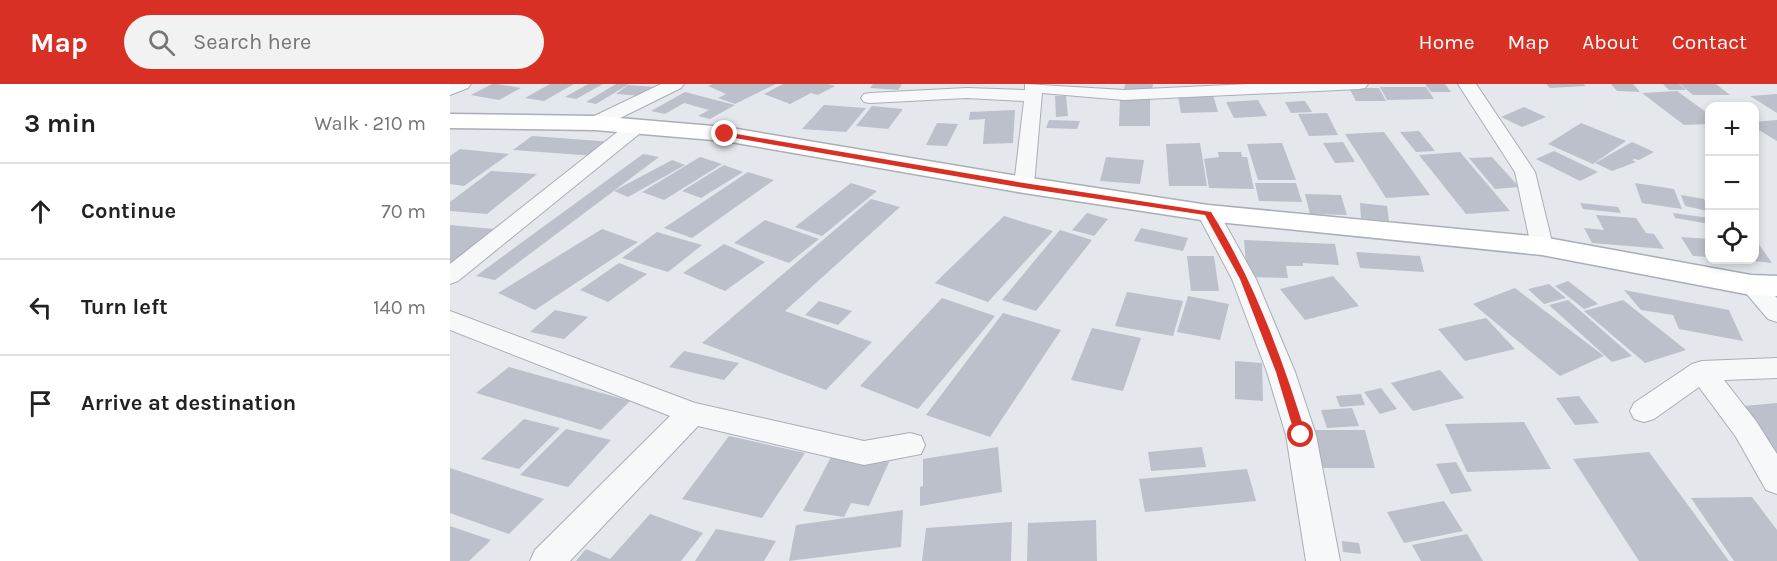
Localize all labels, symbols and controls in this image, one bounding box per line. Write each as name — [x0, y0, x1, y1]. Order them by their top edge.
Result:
search box — [124, 15, 544, 69]
text: Map — [30, 26, 88, 59]
icon: search — [145, 26, 178, 59]
text: Search here — [193, 29, 311, 55]
text: Home — [1419, 30, 1475, 54]
text: Map — [1508, 30, 1549, 54]
text: About — [1582, 30, 1639, 54]
text: Contact — [1672, 30, 1747, 54]
map controls — [1705, 102, 1759, 264]
button: + — [1705, 102, 1759, 156]
text: 3 min — [24, 108, 96, 139]
text: Walk · 210 m — [314, 112, 426, 135]
route end — [711, 120, 737, 146]
button: − — [1705, 156, 1759, 210]
icon: ahead — [24, 195, 57, 228]
text: Continue — [81, 198, 176, 224]
text: 70 m — [381, 200, 426, 223]
button: locate — [1705, 210, 1759, 264]
icon: left — [24, 291, 57, 324]
text: Turn left — [81, 294, 168, 320]
text: 140 m — [373, 296, 426, 319]
icon: arrive — [24, 387, 57, 420]
text: Arrive at destination — [81, 390, 296, 416]
route start — [1287, 421, 1313, 447]

